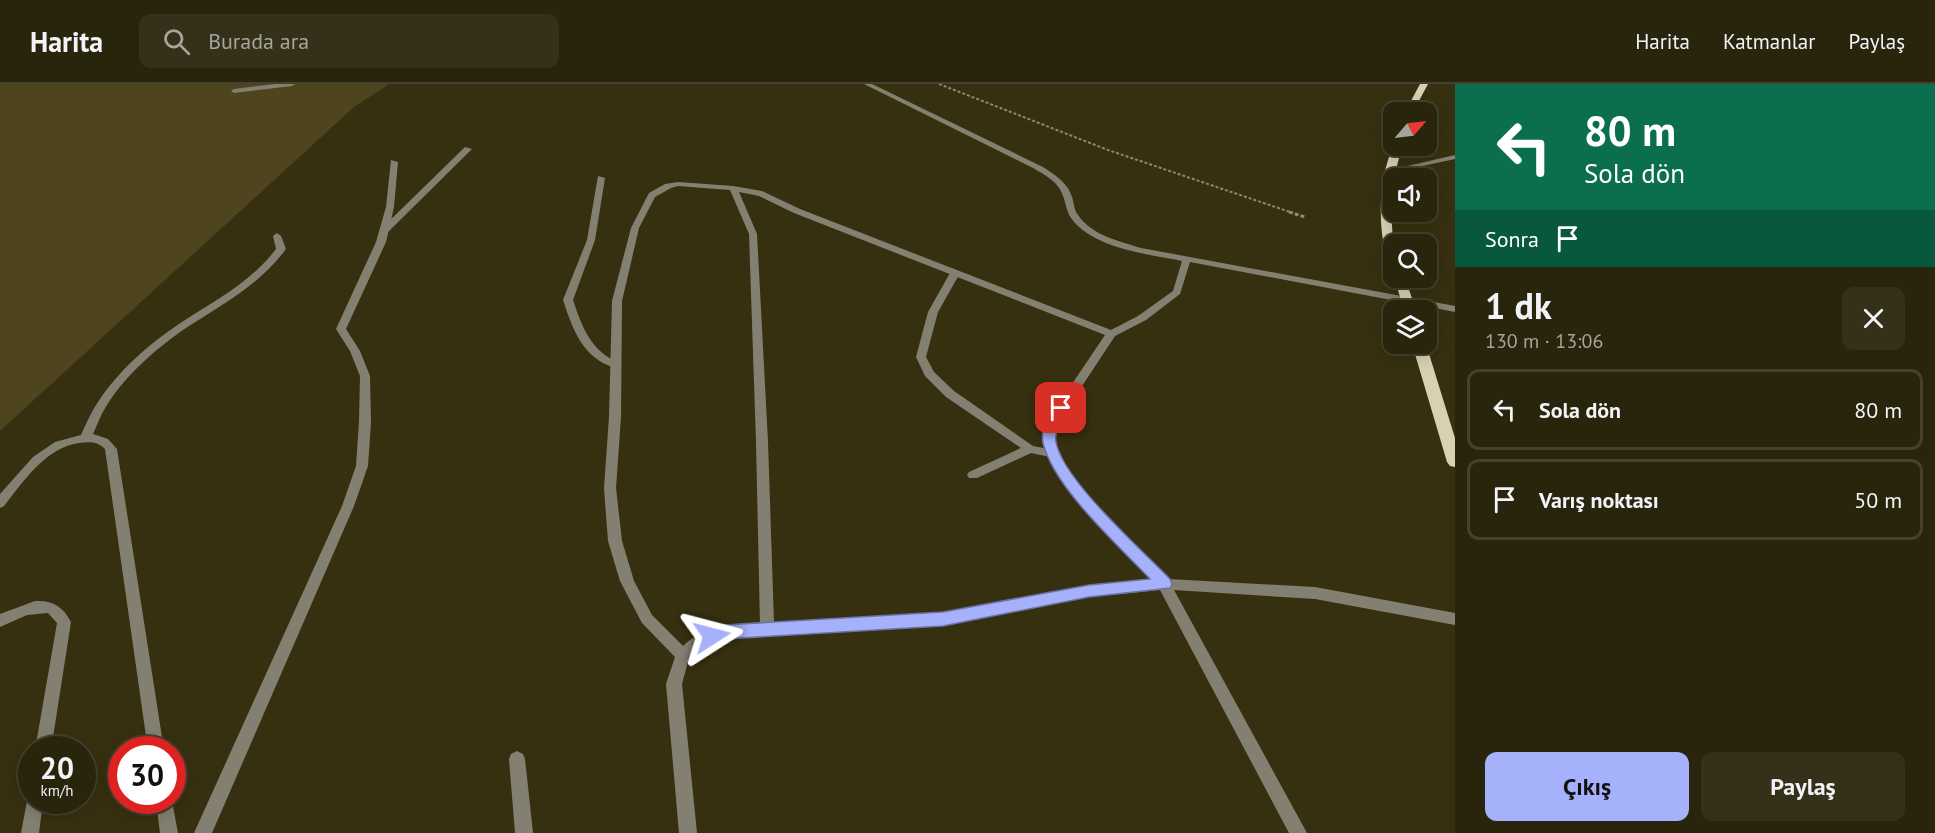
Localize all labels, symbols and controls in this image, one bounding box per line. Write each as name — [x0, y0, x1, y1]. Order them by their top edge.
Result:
search box — [139, 14, 559, 68]
text: Harita — [30, 23, 103, 60]
icon: search — [160, 25, 193, 58]
text: Burada ara — [208, 27, 309, 55]
text: Harita — [1635, 28, 1690, 55]
text: Katmanlar — [1723, 28, 1815, 55]
text: Paylaş — [1848, 28, 1905, 55]
north arrow — [1383, 102, 1437, 156]
map controls — [1383, 102, 1437, 354]
text: 80 m — [1584, 103, 1676, 158]
icon: left — [1485, 108, 1563, 186]
text: Sola dön — [1584, 156, 1685, 190]
button: sound — [1383, 168, 1437, 222]
icon: arrive — [1551, 222, 1584, 255]
text: Sonra — [1485, 225, 1539, 253]
button: search — [1383, 234, 1437, 288]
text: 1 dk — [1485, 282, 1552, 329]
button: close — [1842, 287, 1905, 350]
button: layers — [1383, 300, 1437, 354]
text: 130 m · 13:06 — [1485, 328, 1603, 354]
pin — [1035, 382, 1086, 433]
icon: arrive — [1044, 391, 1077, 424]
icon: left — [1488, 393, 1521, 426]
text: Sola dön — [1539, 396, 1621, 424]
text: 80 m — [1854, 396, 1902, 424]
icon: arrive — [1488, 483, 1521, 516]
text: Varış noktası — [1539, 486, 1659, 514]
text: 50 m — [1854, 486, 1902, 514]
position arrow — [680, 604, 744, 668]
speed limit sign: 30 — [108, 736, 186, 814]
text: 20 — [40, 748, 74, 787]
button: Çıkış — [1485, 752, 1689, 821]
button: Paylaş — [1701, 752, 1905, 821]
text: km/h — [41, 781, 73, 800]

